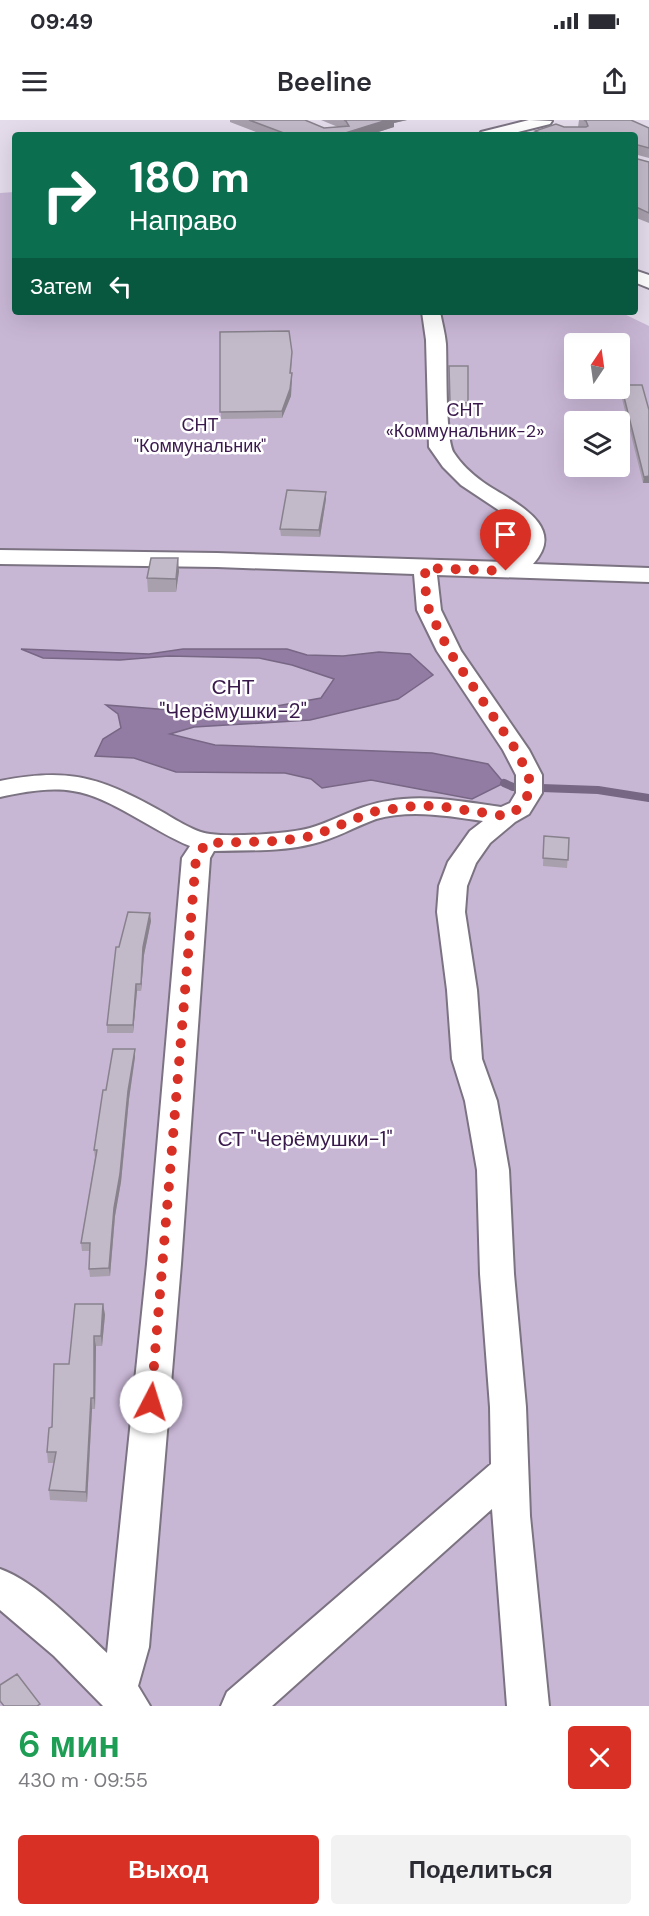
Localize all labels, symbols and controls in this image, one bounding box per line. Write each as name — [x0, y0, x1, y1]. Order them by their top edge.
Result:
text: 09:49 — [30, 7, 93, 36]
text: Beeline — [277, 64, 372, 99]
icon: menu — [18, 65, 51, 98]
icon: share — [598, 65, 631, 98]
text: 180 m — [129, 150, 250, 205]
icon: right — [30, 156, 108, 234]
text: Направо — [129, 203, 237, 238]
icon: left — [104, 270, 137, 303]
text: Затем — [30, 272, 92, 301]
north arrow — [564, 333, 630, 399]
map controls — [564, 333, 630, 477]
park label: СНТ «Коммунальник-2» — [386, 398, 544, 443]
button: layers — [564, 411, 630, 477]
park label: СНТ "Коммунальник" — [134, 413, 266, 458]
pin — [480, 509, 531, 571]
icon: arrive — [489, 518, 522, 551]
park label: СНТ "Черёмушки-2" — [159, 673, 307, 725]
park label: СТ "Черёмушки-1" — [218, 1125, 393, 1153]
position arrow — [119, 1370, 183, 1434]
text: 6 мин — [18, 1721, 120, 1768]
button: close — [568, 1726, 631, 1789]
text: 430 m · 09:55 — [18, 1767, 148, 1793]
button: Выход — [18, 1835, 319, 1904]
button: Поделиться — [331, 1835, 631, 1904]

